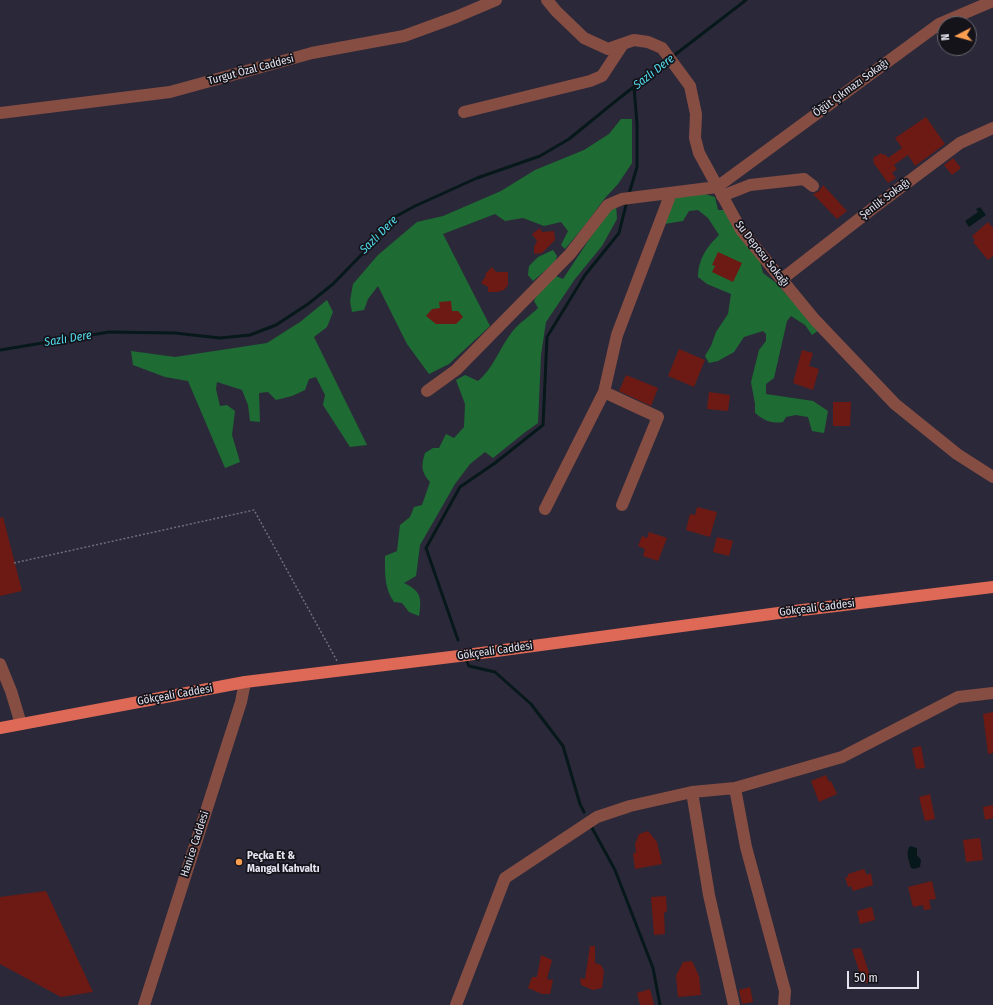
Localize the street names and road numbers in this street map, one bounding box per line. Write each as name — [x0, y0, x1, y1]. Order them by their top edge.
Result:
street label: Turgut Özal Caddesi — [207, 52, 295, 88]
street label: Öğüt Çıkmazı Sokağı — [811, 56, 891, 120]
street label: Şenlik Sokağı — [857, 176, 913, 222]
street label: Su Deposu Sokağı — [732, 219, 792, 289]
street label: Gökçeali Caddesi — [778, 597, 856, 619]
street label: Gökçeali Caddesi — [456, 639, 534, 663]
street label: Gökçeali Caddesi — [136, 682, 214, 708]
street label: Hanice Caddesi — [178, 809, 212, 879]

